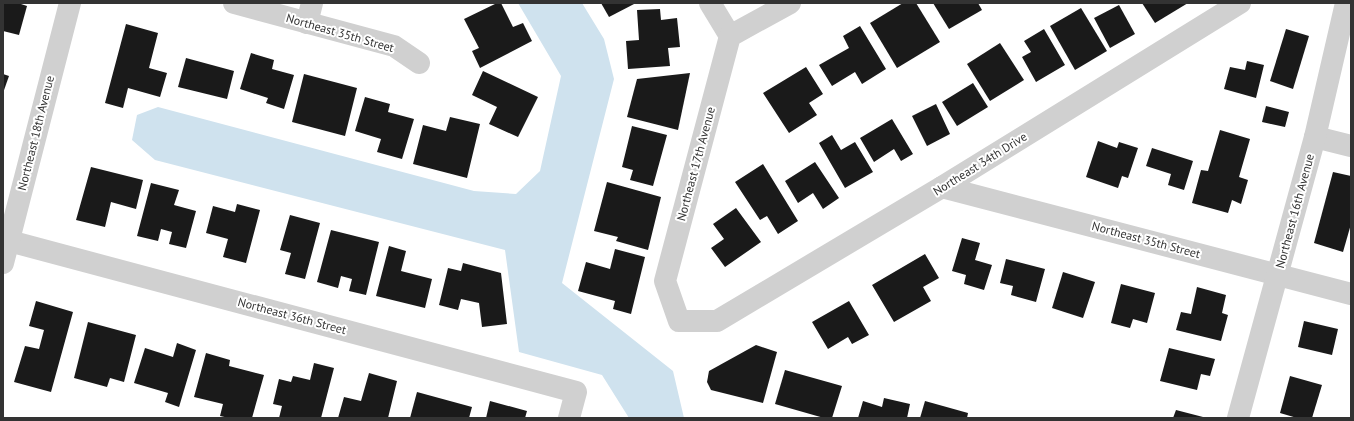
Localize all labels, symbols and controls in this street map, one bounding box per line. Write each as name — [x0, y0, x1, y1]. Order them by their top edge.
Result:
street label: Northeast 35th Street — [284, 10, 396, 55]
street label: Northeast 18th Avenue — [14, 74, 57, 192]
street label: Northeast 17th Avenue — [673, 105, 718, 223]
street label: Northeast 34th Drive — [930, 129, 1029, 198]
street label: Northeast 16th Avenue — [1272, 152, 1317, 270]
street label: Northeast 35th Street — [1090, 218, 1202, 261]
street label: Northeast 36th Street — [236, 294, 348, 337]

